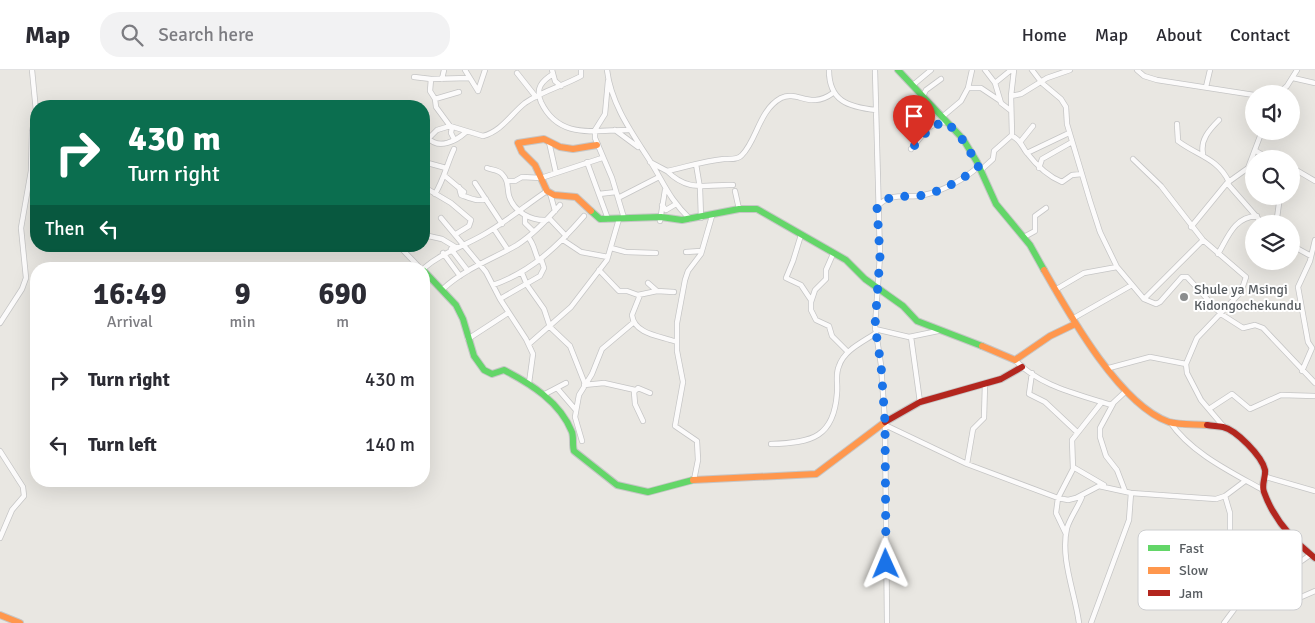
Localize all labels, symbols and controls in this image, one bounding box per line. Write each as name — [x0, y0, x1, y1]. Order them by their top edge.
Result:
search box — [100, 12, 450, 57]
text: Map — [25, 20, 70, 50]
icon: search — [118, 21, 146, 49]
text: Search here — [158, 23, 254, 47]
text: Home — [1022, 24, 1067, 46]
text: Map — [1095, 24, 1128, 46]
text: About — [1156, 24, 1202, 46]
text: Contact — [1230, 24, 1290, 46]
map controls — [1245, 85, 1300, 270]
button: sound — [1245, 85, 1300, 140]
pin — [893, 95, 935, 146]
icon: arrive — [900, 102, 928, 130]
text: 430 m — [128, 117, 221, 160]
icon: right — [45, 120, 110, 185]
button: search — [1245, 150, 1300, 205]
text: Turn right — [128, 160, 220, 187]
icon: left — [95, 215, 123, 243]
button: layers — [1245, 215, 1300, 270]
text: Then — [45, 217, 85, 241]
text: 16:49 — [93, 276, 167, 313]
text: 9 — [234, 276, 251, 313]
text: 690 — [318, 276, 367, 313]
place label: Shule ya Msingi Kidongochekundu — [1194, 281, 1302, 314]
marker: Shule ya Msingi Kidongochekundu — [1178, 291, 1190, 303]
text: Arrival — [107, 312, 153, 332]
text: min — [230, 312, 255, 332]
text: m — [336, 312, 349, 332]
icon: right — [45, 366, 73, 394]
text: Turn right — [88, 368, 170, 392]
text: 430 m — [365, 368, 415, 392]
icon: left — [45, 431, 73, 459]
text: Turn left — [88, 433, 157, 457]
text: 140 m — [365, 433, 415, 457]
legend — [1138, 530, 1302, 610]
position arrow — [859, 537, 911, 589]
text: Fast — [1179, 540, 1204, 557]
text: Slow — [1179, 562, 1208, 579]
text: Jam — [1179, 585, 1203, 602]

